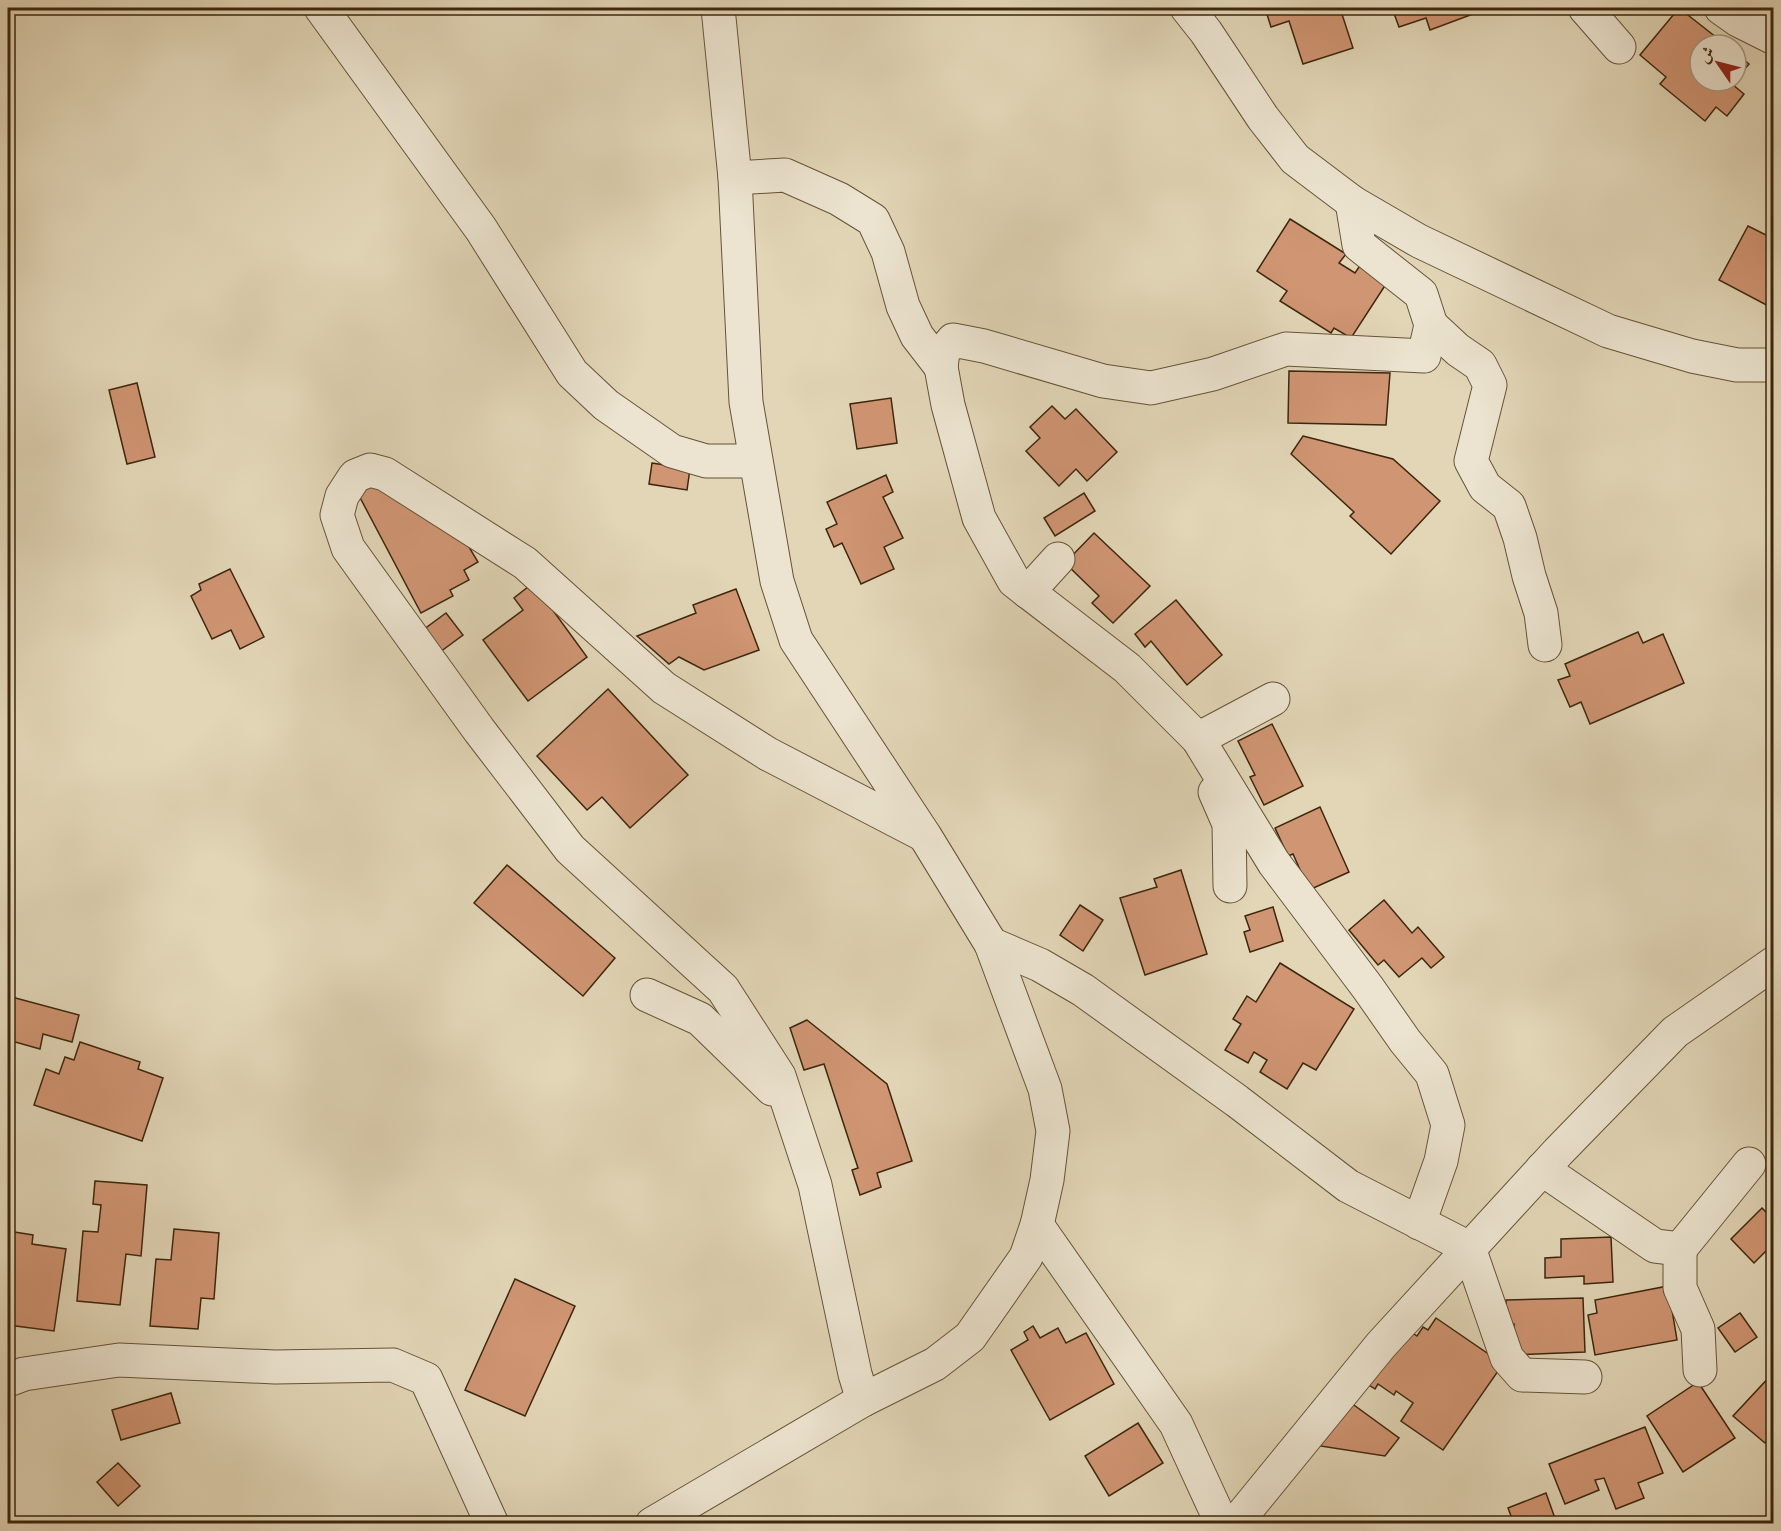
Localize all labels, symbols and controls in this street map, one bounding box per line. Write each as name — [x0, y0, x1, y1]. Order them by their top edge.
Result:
north arrow — [1688, 33, 1748, 93]
text: ش — [1693, 42, 1719, 67]

